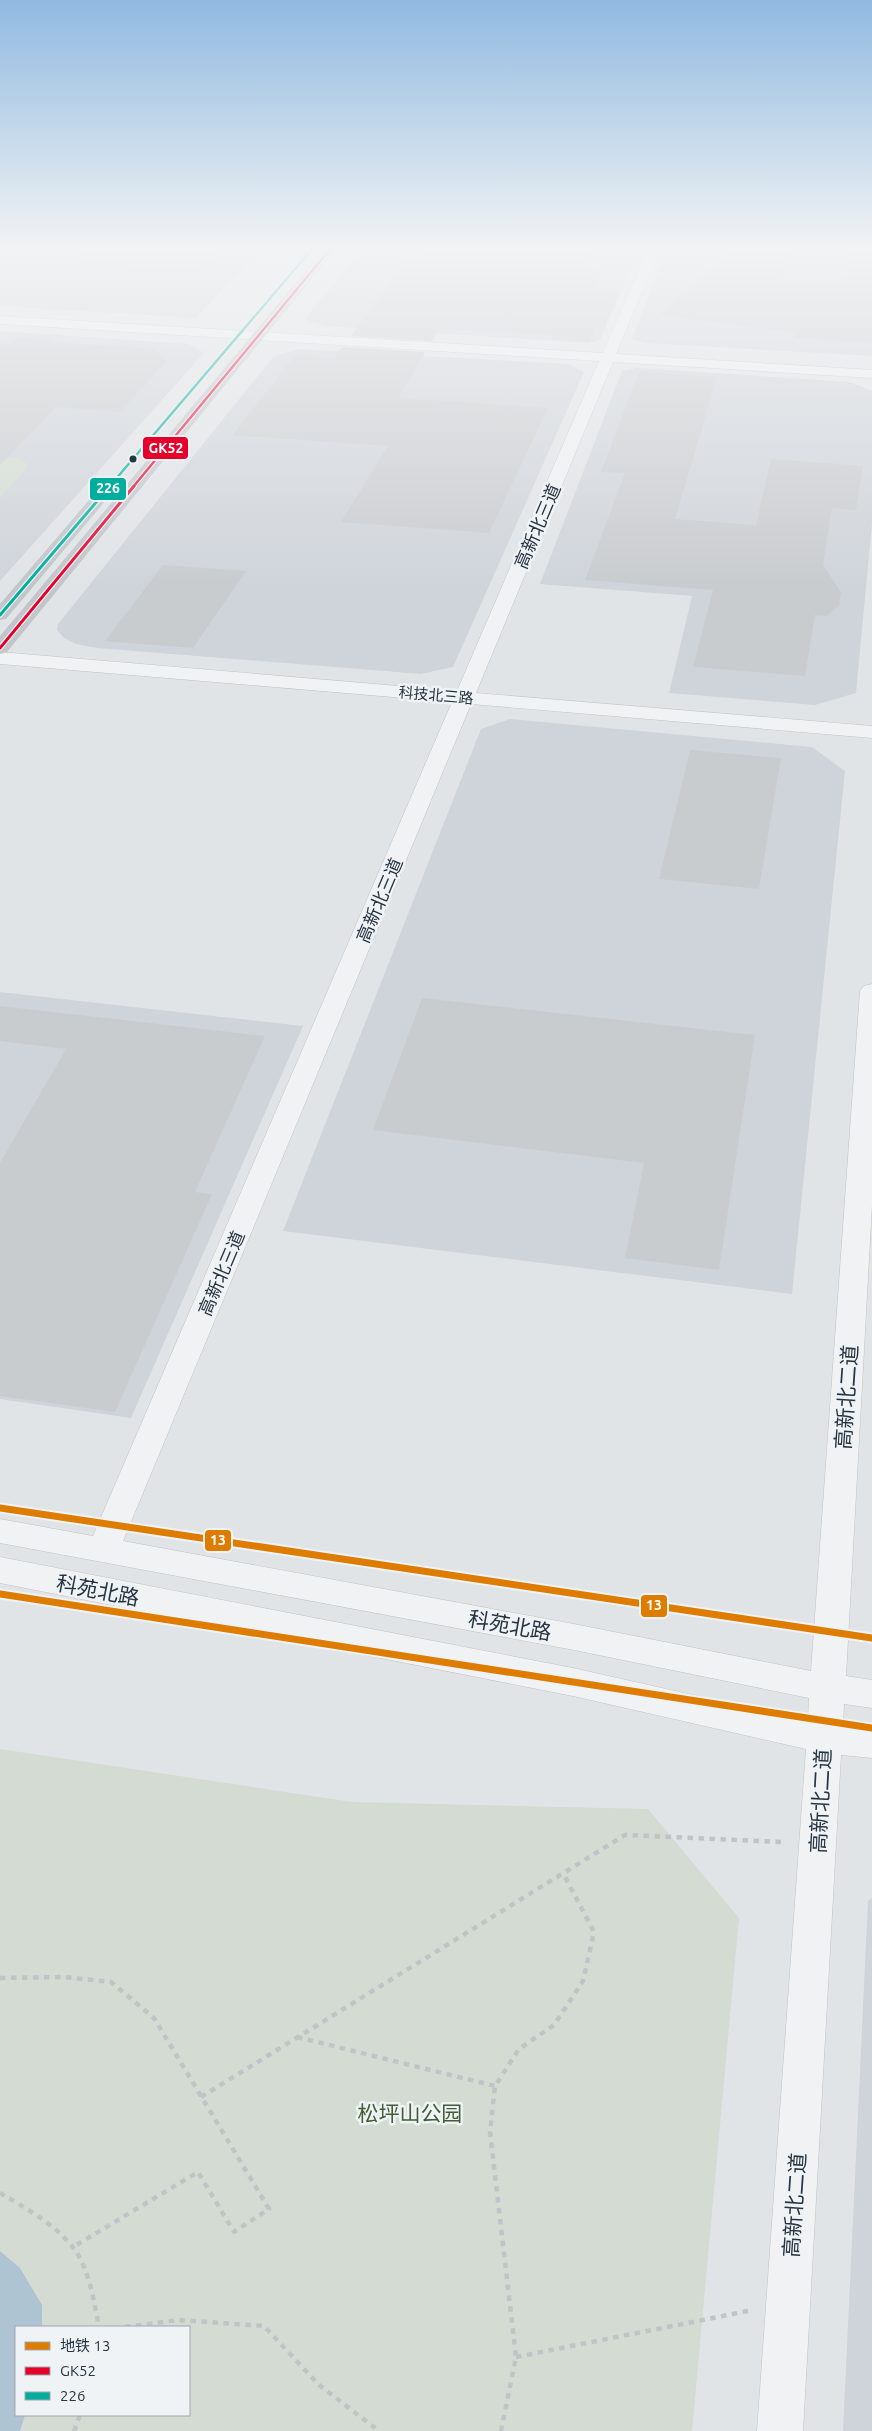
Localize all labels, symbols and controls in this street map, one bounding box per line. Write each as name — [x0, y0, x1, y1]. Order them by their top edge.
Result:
line badge: GK52 — [142, 436, 189, 460]
text: GK52 — [149, 440, 183, 456]
unlabelled marker — [128, 454, 138, 464]
line badge: 226 — [89, 477, 127, 501]
text: 226 — [96, 480, 120, 496]
street label: 高新北三道 — [510, 481, 564, 571]
street label: 科技北三路 — [398, 683, 474, 707]
street label: 高新北三道 — [352, 855, 406, 945]
street label: 高新北三道 — [194, 1228, 248, 1318]
street label: 高新北二道 — [830, 1344, 862, 1450]
line badge: 13 — [204, 1529, 232, 1552]
text: 13 — [210, 1532, 226, 1548]
street label: 科苑北路 — [54, 1570, 142, 1610]
line badge: 13 — [640, 1594, 668, 1618]
text: 13 — [646, 1597, 662, 1613]
street label: 科苑北路 — [467, 1606, 553, 1644]
street label: 高新北二道 — [805, 1748, 835, 1854]
park label: 松坪山公园 — [358, 2101, 463, 2125]
street label: 高新北二道 — [778, 2152, 810, 2258]
legend — [15, 2326, 190, 2416]
text: 地铁 13 — [60, 2337, 110, 2354]
text: GK52 — [60, 2362, 96, 2379]
text: 226 — [60, 2387, 85, 2404]

